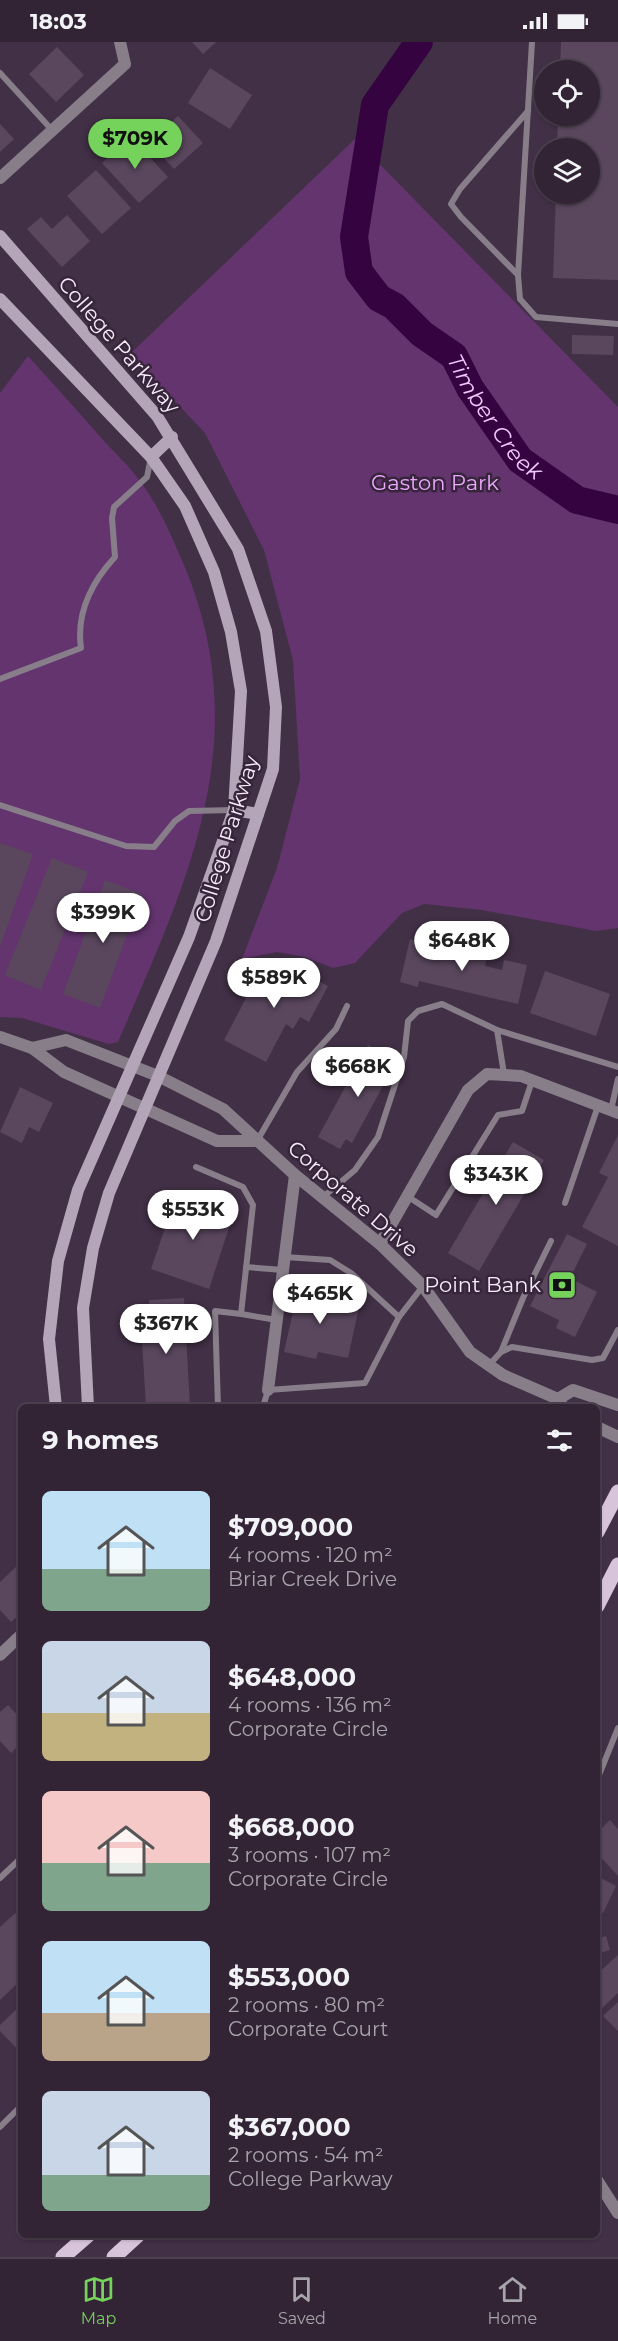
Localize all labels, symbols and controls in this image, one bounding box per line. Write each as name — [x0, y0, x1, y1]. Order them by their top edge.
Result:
text: 18:03 — [30, 8, 87, 35]
map controls — [534, 60, 600, 204]
button: locate — [534, 60, 600, 126]
pin: $709K — [93, 119, 177, 170]
text: $709K — [102, 126, 168, 150]
button: layers — [534, 138, 600, 204]
street label: College Parkway — [53, 271, 186, 419]
water label: Timber Creek — [441, 350, 549, 486]
park label: Gaston Park — [371, 470, 499, 495]
street label: College Parkway — [189, 752, 264, 925]
pin: $399K — [61, 893, 145, 944]
text: $399K — [71, 900, 135, 924]
pin: $648K — [420, 921, 504, 972]
text: $648K — [428, 928, 496, 952]
pin: $589K — [232, 958, 316, 1009]
text: $589K — [241, 965, 307, 989]
pin: $668K — [316, 1047, 400, 1098]
text: $668K — [325, 1054, 391, 1078]
street label: Corporate Drive — [283, 1135, 424, 1262]
pin: $343K — [454, 1155, 538, 1206]
text: $343K — [464, 1162, 528, 1186]
pin: $553K — [151, 1190, 235, 1241]
text: $553K — [162, 1197, 225, 1221]
bank icon: Point Bank — [546, 1269, 578, 1301]
place label: Point Bank — [424, 1272, 541, 1297]
pin: $465K — [278, 1274, 362, 1325]
text: $465K — [287, 1281, 353, 1305]
pin: $367K — [124, 1304, 208, 1355]
text: $367K — [134, 1311, 198, 1335]
text: 9 homes — [42, 1424, 159, 1456]
icon: filters — [543, 1424, 576, 1457]
text: $709,000 — [228, 1511, 353, 1543]
icon: home — [90, 1515, 162, 1587]
text: 4 rooms · 120 m² — [228, 1543, 393, 1567]
text: Briar Creek Drive — [228, 1567, 397, 1591]
text: $648,000 — [228, 1661, 356, 1693]
icon: home — [90, 1665, 162, 1737]
text: 4 rooms · 136 m² — [228, 1693, 392, 1717]
text: Corporate Circle — [228, 1717, 388, 1741]
text: $668,000 — [228, 1811, 355, 1843]
icon: home — [90, 1815, 162, 1887]
text: 3 rooms · 107 m² — [228, 1843, 391, 1867]
text: Corporate Circle — [228, 1867, 388, 1891]
text: $553,000 — [228, 1961, 350, 1993]
icon: home — [90, 1965, 162, 2037]
text: 2 rooms · 80 m² — [228, 1993, 385, 2017]
text: Corporate Court — [228, 2017, 388, 2041]
text: $367,000 — [228, 2111, 351, 2143]
icon: home — [90, 2115, 162, 2187]
text: 2 rooms · 54 m² — [228, 2143, 384, 2167]
text: College Parkway — [228, 2167, 393, 2191]
tab: Map — [81, 2273, 116, 2328]
tab: Saved — [278, 2273, 326, 2328]
tab: Home — [488, 2273, 537, 2328]

